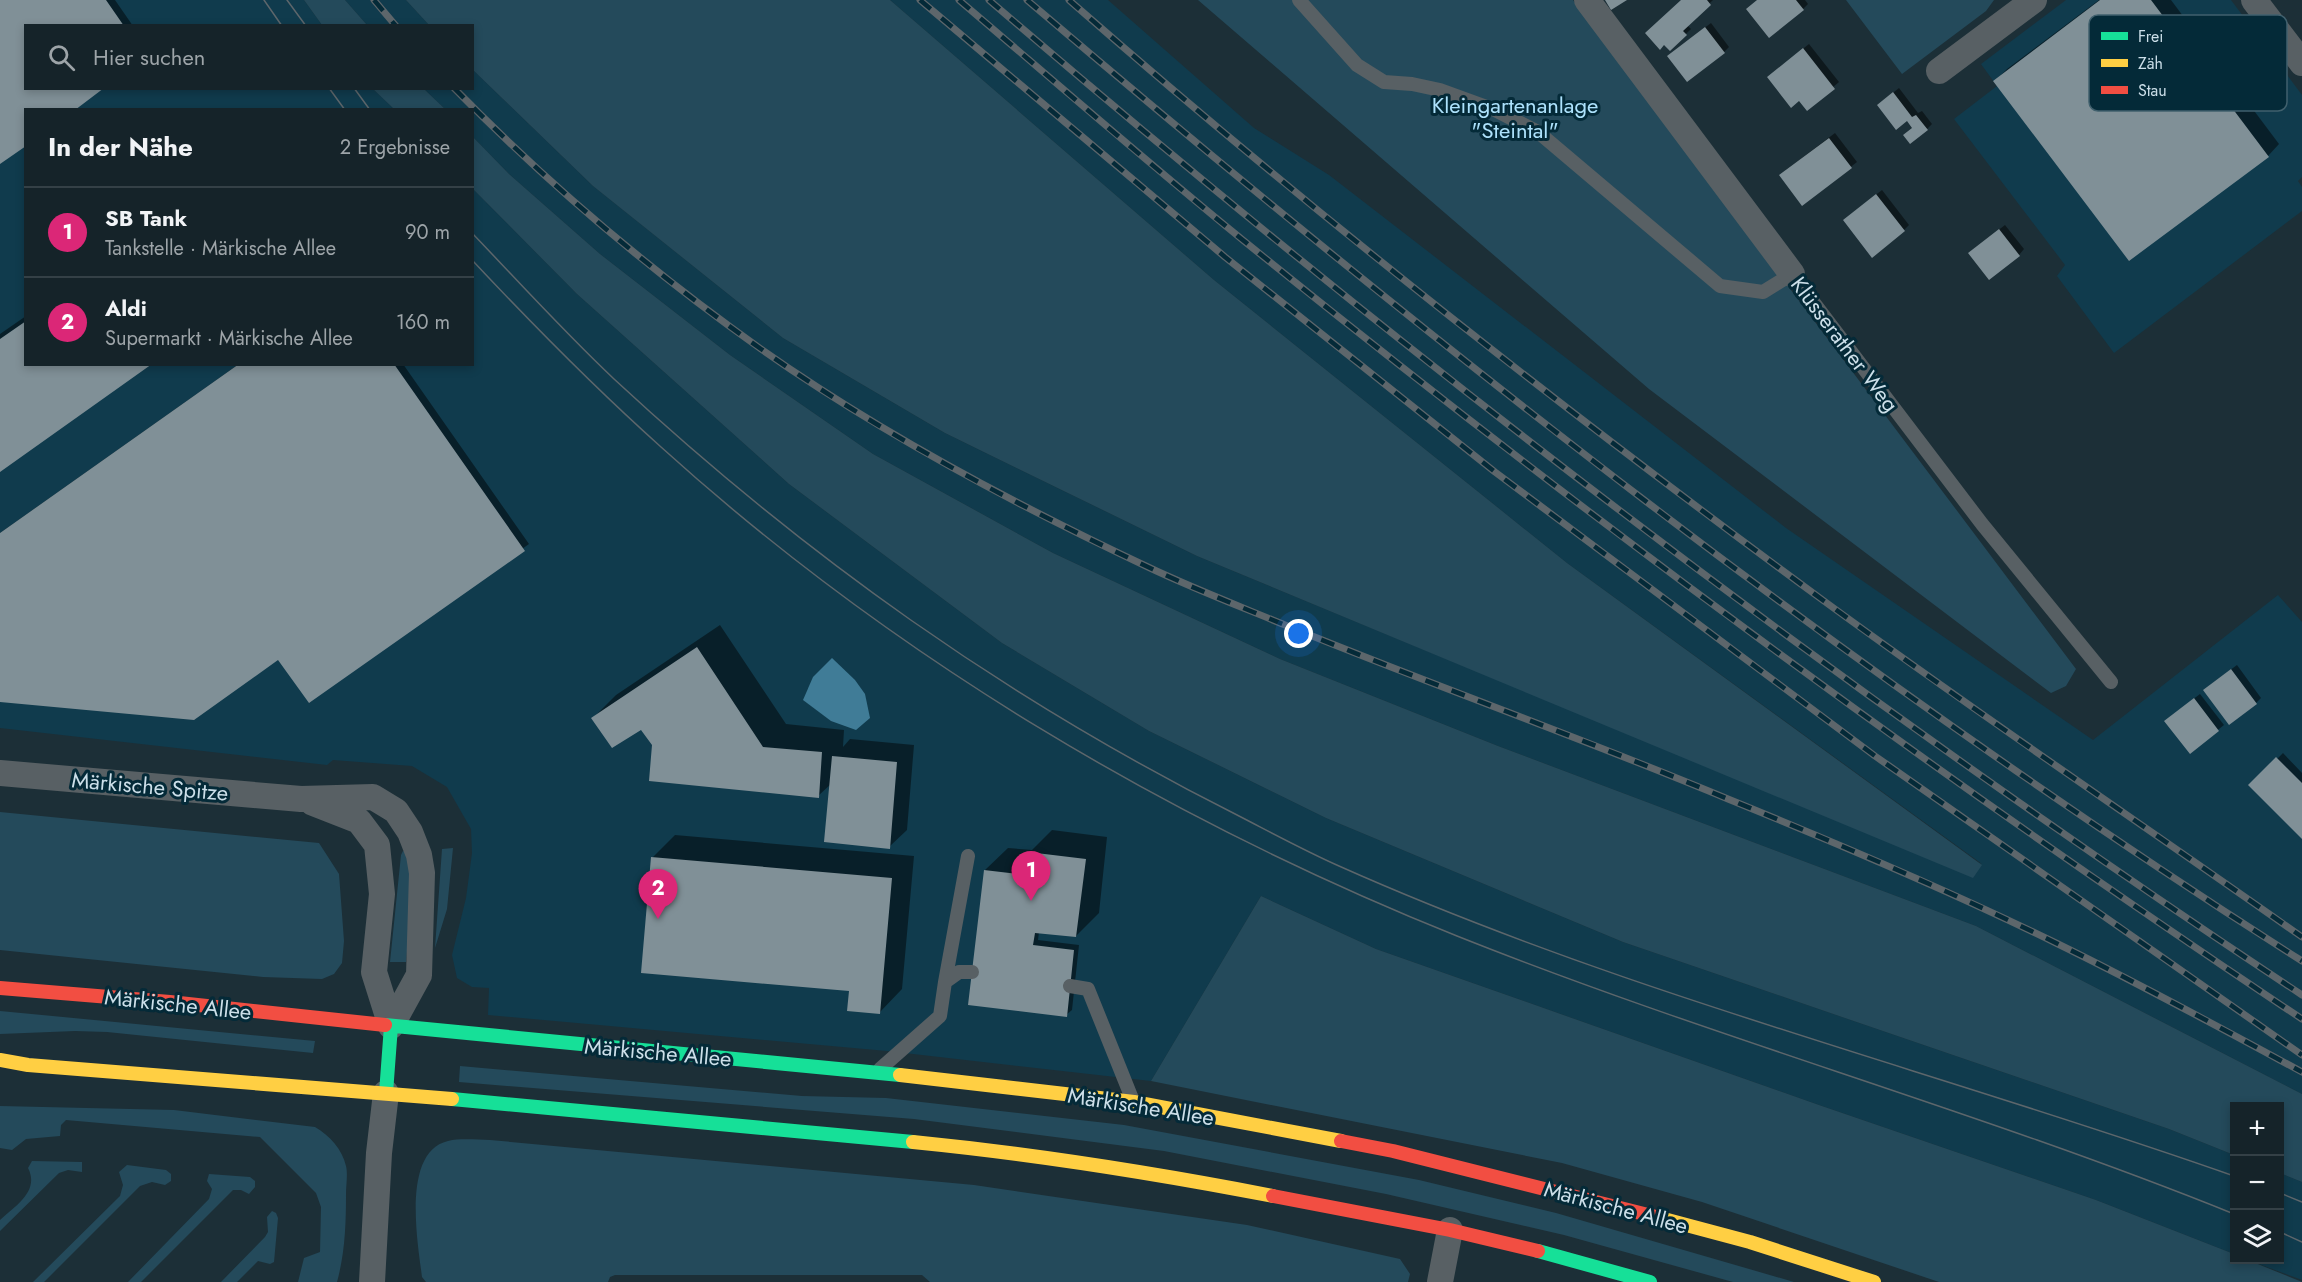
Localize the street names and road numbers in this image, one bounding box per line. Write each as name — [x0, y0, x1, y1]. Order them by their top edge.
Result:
street label: Klüsserather Weg — [1783, 270, 1907, 418]
street label: Märkische Spitze — [70, 763, 230, 809]
street label: Märkische Allee — [103, 980, 253, 1028]
street label: Märkische Allee — [583, 1030, 733, 1074]
street label: Märkische Allee — [1066, 1079, 1216, 1133]
street label: Märkische Allee — [1541, 1172, 1691, 1242]

